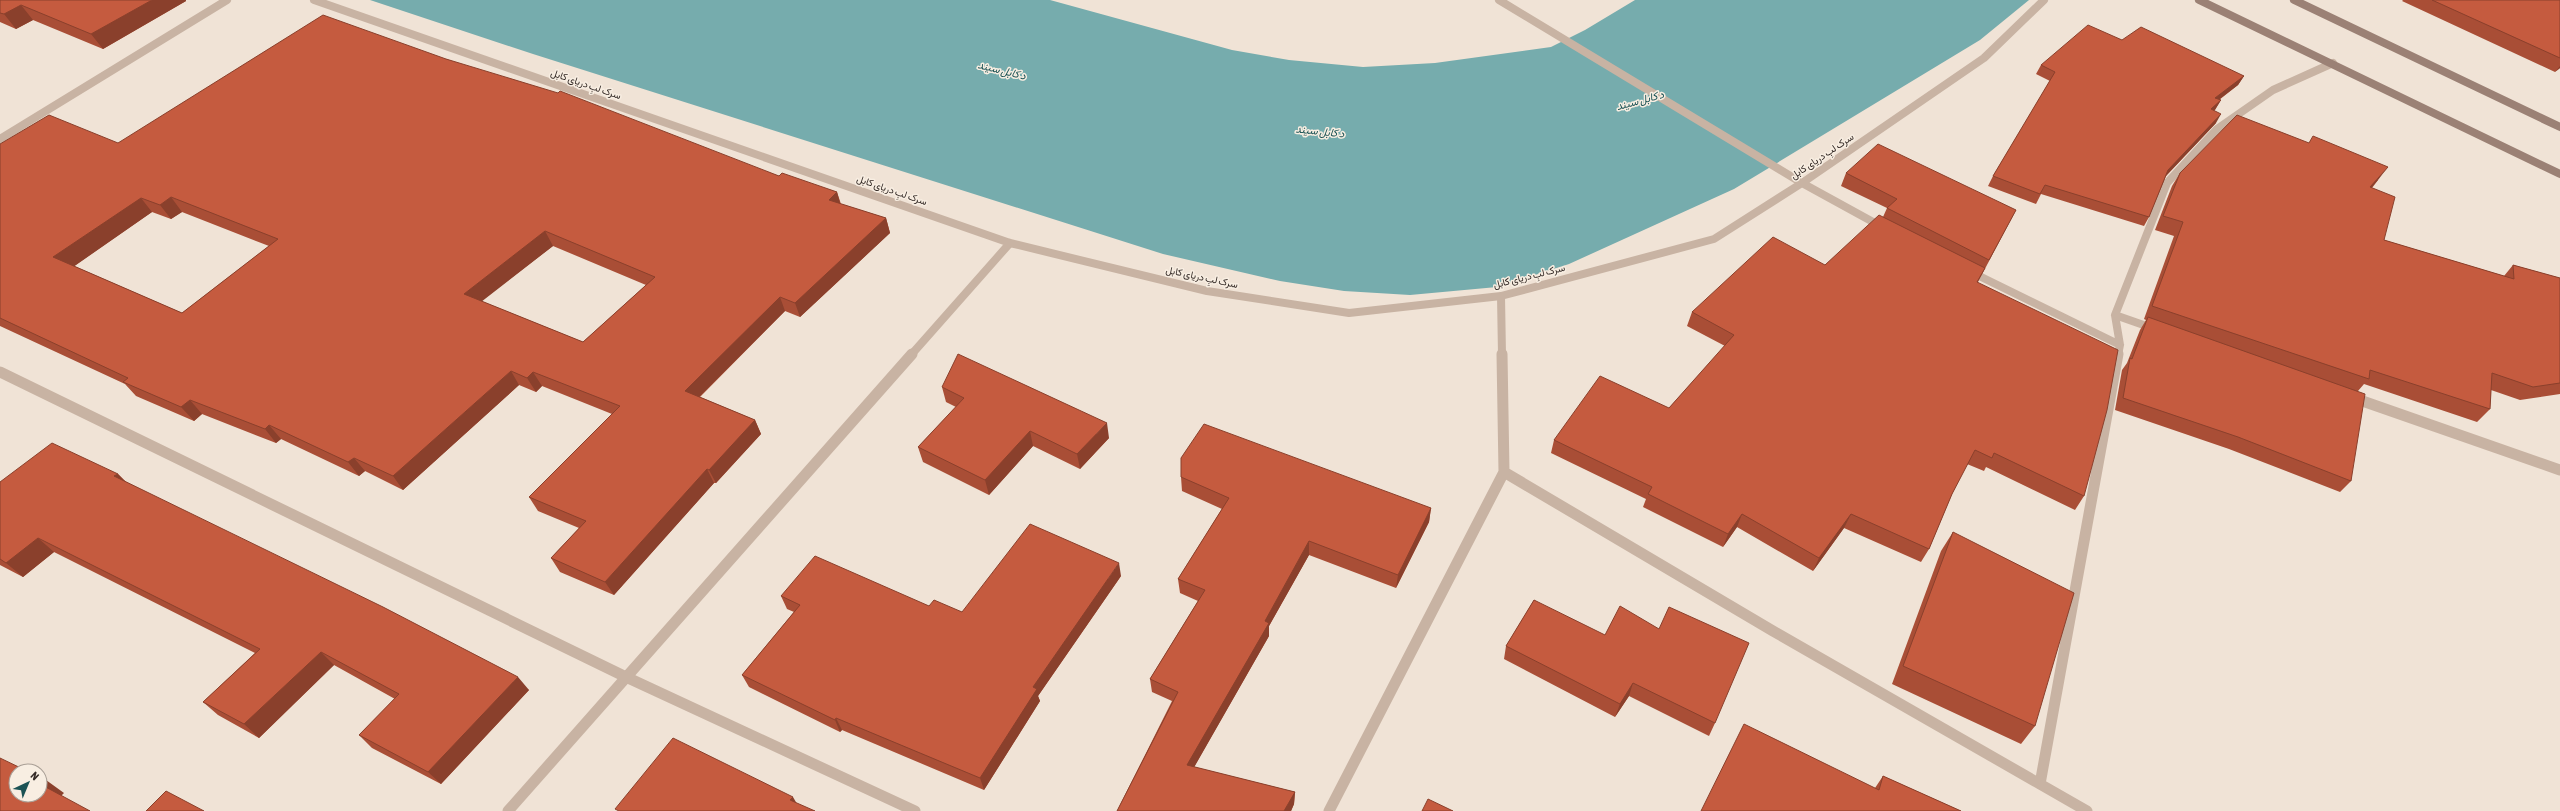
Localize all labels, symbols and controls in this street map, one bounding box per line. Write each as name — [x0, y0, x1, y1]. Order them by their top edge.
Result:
water label: د کابل سيند — [977, 58, 1028, 83]
street label: سرک لبِ دریای کابل — [549, 67, 623, 104]
water label: د کابل سيند — [1615, 88, 1666, 113]
water label: د کابل سيند — [1295, 122, 1346, 141]
street label: سرک لبِ دریای کابل — [1788, 131, 1857, 183]
street label: سرک لبِ دریای کابل — [855, 173, 929, 210]
street label: سرک لبِ دریای کابل — [1492, 262, 1567, 293]
street label: سرک لبِ دریای کابل — [1164, 264, 1239, 293]
north arrow — [8, 763, 48, 803]
text: N — [28, 769, 41, 782]

